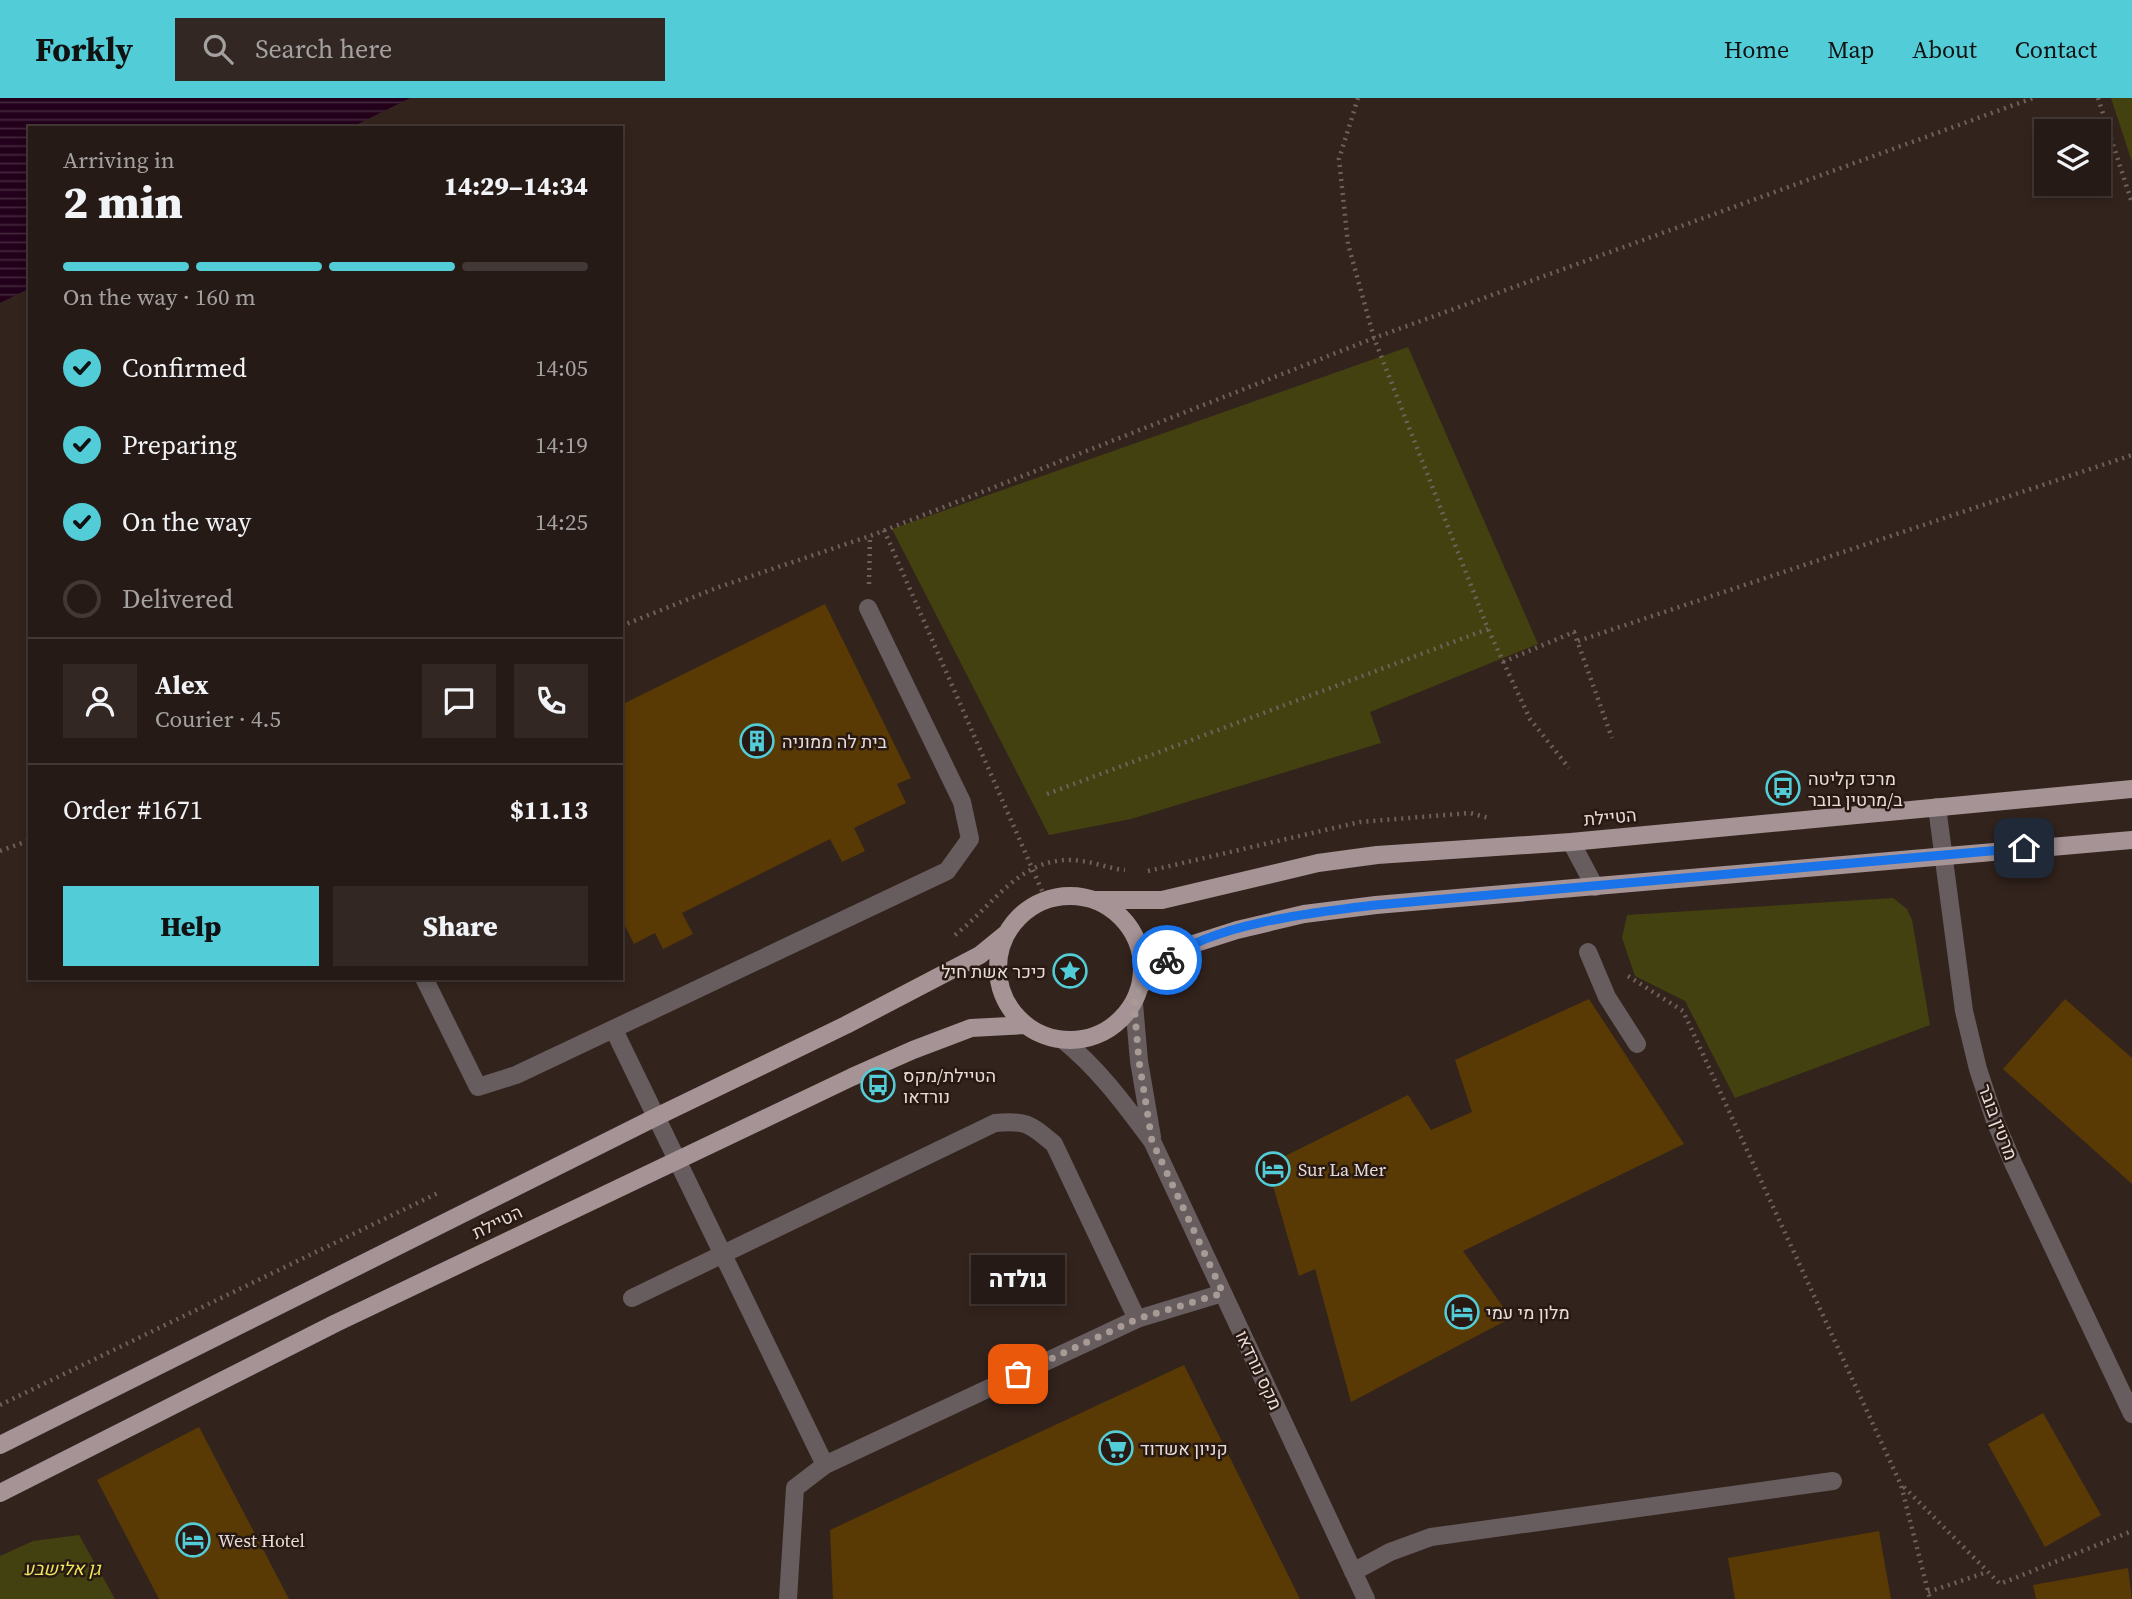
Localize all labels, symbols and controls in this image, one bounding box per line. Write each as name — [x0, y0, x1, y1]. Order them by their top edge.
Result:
search box — [175, 18, 665, 81]
text: Forkly — [35, 27, 133, 72]
icon: search — [199, 30, 237, 68]
text: Search here — [255, 31, 392, 67]
text: Home — [1724, 33, 1789, 66]
text: Map — [1827, 33, 1874, 66]
text: About — [1912, 33, 1977, 66]
text: Contact — [2015, 33, 2097, 66]
map controls — [2034, 119, 2111, 196]
button: layers — [2034, 119, 2111, 196]
text: Arriving in — [63, 144, 175, 176]
text: 14:29–14:34 — [444, 168, 588, 204]
text: 2 min — [63, 170, 183, 233]
text: On the way · 160 m — [63, 281, 256, 313]
icon: check — [63, 349, 101, 387]
text: Confirmed — [122, 350, 247, 386]
text: 14:05 — [535, 352, 588, 384]
icon: check — [63, 426, 101, 464]
text: Preparing — [122, 427, 237, 463]
text: 14:19 — [535, 429, 588, 461]
icon: check — [63, 503, 101, 541]
text: On the way — [122, 504, 251, 540]
text: 14:25 — [535, 506, 588, 538]
text: Delivered — [122, 581, 233, 617]
button: person — [63, 664, 137, 738]
button: chat — [422, 664, 496, 738]
button: phone — [514, 664, 588, 738]
text: Alex — [155, 667, 209, 703]
text: Courier · 4.5 — [155, 703, 281, 735]
building icon: בית לה ממוניה — [738, 722, 776, 760]
place label: בית לה ממוניה — [782, 729, 888, 754]
place label: מרכז קליטה ב/מרטין בובר — [1808, 766, 1903, 812]
bus stop icon: מרכז קליטה ב/מרטין בובר — [1764, 769, 1802, 807]
text: Order #1671 — [63, 792, 203, 828]
text: $11.13 — [510, 792, 588, 828]
street label: הטיילת — [1582, 802, 1638, 832]
pin — [1994, 818, 2054, 878]
icon: home — [2005, 829, 2043, 867]
button: Help — [63, 886, 319, 966]
button: Share — [333, 886, 588, 966]
courier — [1132, 925, 1202, 995]
icon: bike — [1148, 941, 1186, 979]
place icon: כיכר אשת חיל — [1051, 952, 1089, 990]
place label: כיכר אשת חיל — [941, 959, 1046, 984]
place label: הטיילת/מקס נורדאו — [903, 1063, 996, 1109]
bus stop icon: הטיילת/מקס נורדאו — [859, 1066, 897, 1104]
street label: מרטין בובר — [1972, 1081, 2024, 1163]
hotel icon: Sur La Mer — [1254, 1150, 1292, 1188]
place label: Sur La Mer — [1298, 1157, 1386, 1182]
street label: הטיילת — [468, 1199, 526, 1245]
callout: גולדה — [971, 1255, 1065, 1304]
text: גולדה — [989, 1263, 1047, 1295]
hotel icon: מלון מי עמי — [1443, 1293, 1481, 1331]
place label: מלון מי עמי — [1486, 1300, 1570, 1325]
street label: מקס נורדאו — [1230, 1326, 1288, 1414]
pin — [988, 1344, 1048, 1404]
icon: bag — [999, 1355, 1037, 1393]
supermarket icon: קניון אשדוד — [1097, 1429, 1135, 1467]
place label: קניון אשדוד — [1140, 1436, 1228, 1461]
hotel icon: West Hotel — [174, 1521, 212, 1559]
place label: West Hotel — [218, 1528, 305, 1553]
park label: גן אלישבע — [24, 1556, 101, 1581]

